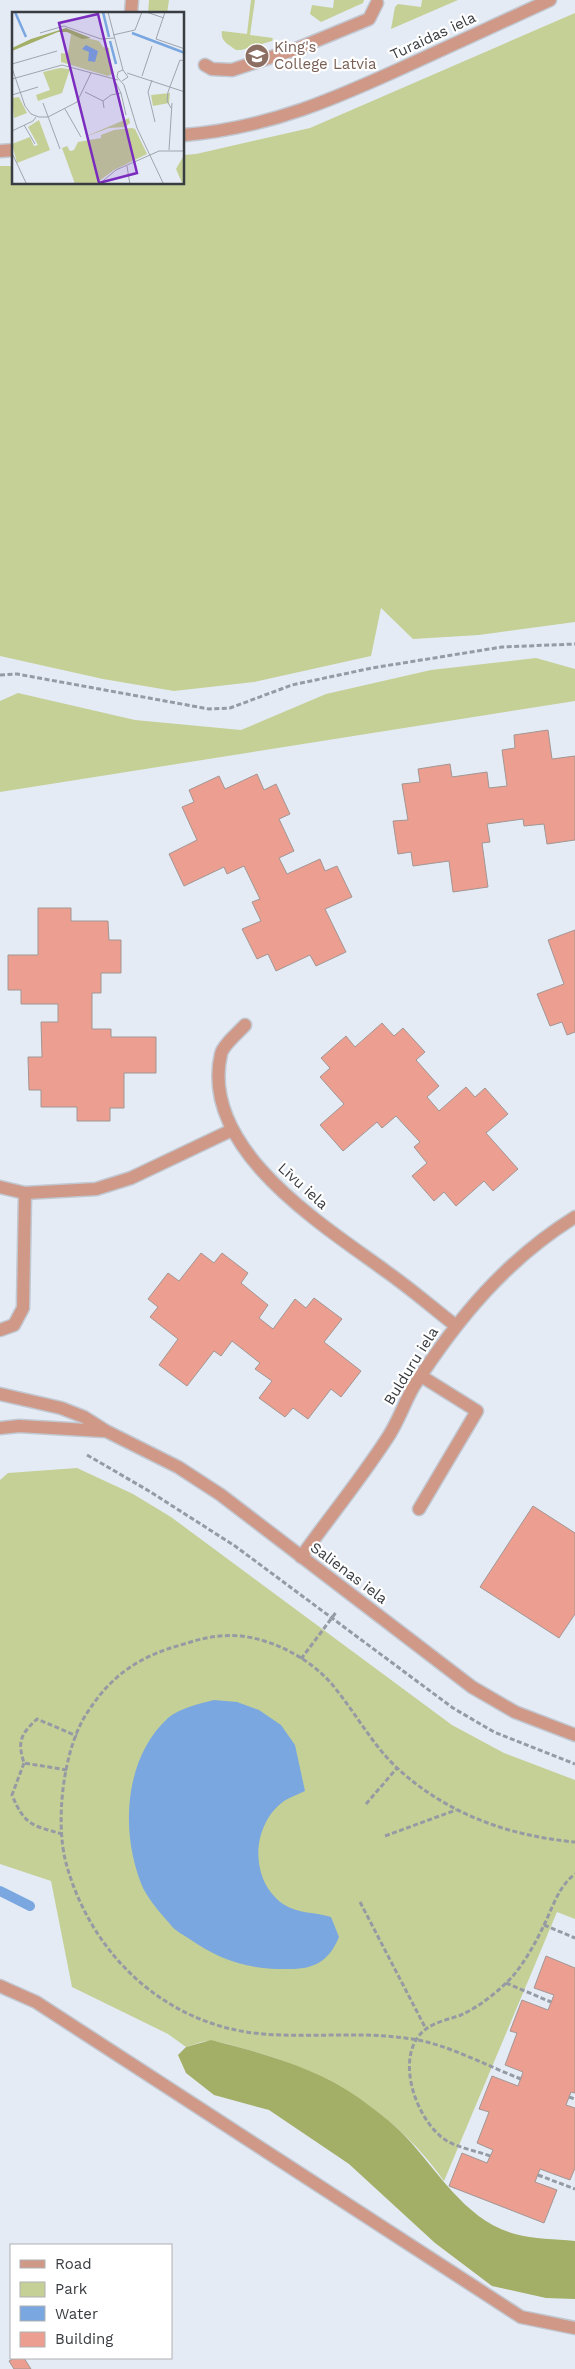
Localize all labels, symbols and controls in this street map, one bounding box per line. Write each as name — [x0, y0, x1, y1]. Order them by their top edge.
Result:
street label: Turaidas iela — [387, 8, 479, 64]
inset map — [12, 12, 185, 185]
place label: King's College Latvia — [274, 38, 377, 73]
school or university icon: King's College Latvia — [244, 43, 270, 69]
street label: Līvu iela — [274, 1159, 332, 1213]
street label: Bulduru iela — [380, 1323, 442, 1408]
street label: Salienas iela — [307, 1538, 391, 1608]
legend — [10, 2244, 172, 2359]
text: Road — [55, 2255, 92, 2273]
text: Park — [55, 2280, 88, 2298]
text: Water — [55, 2305, 98, 2323]
text: Building — [55, 2330, 113, 2348]

